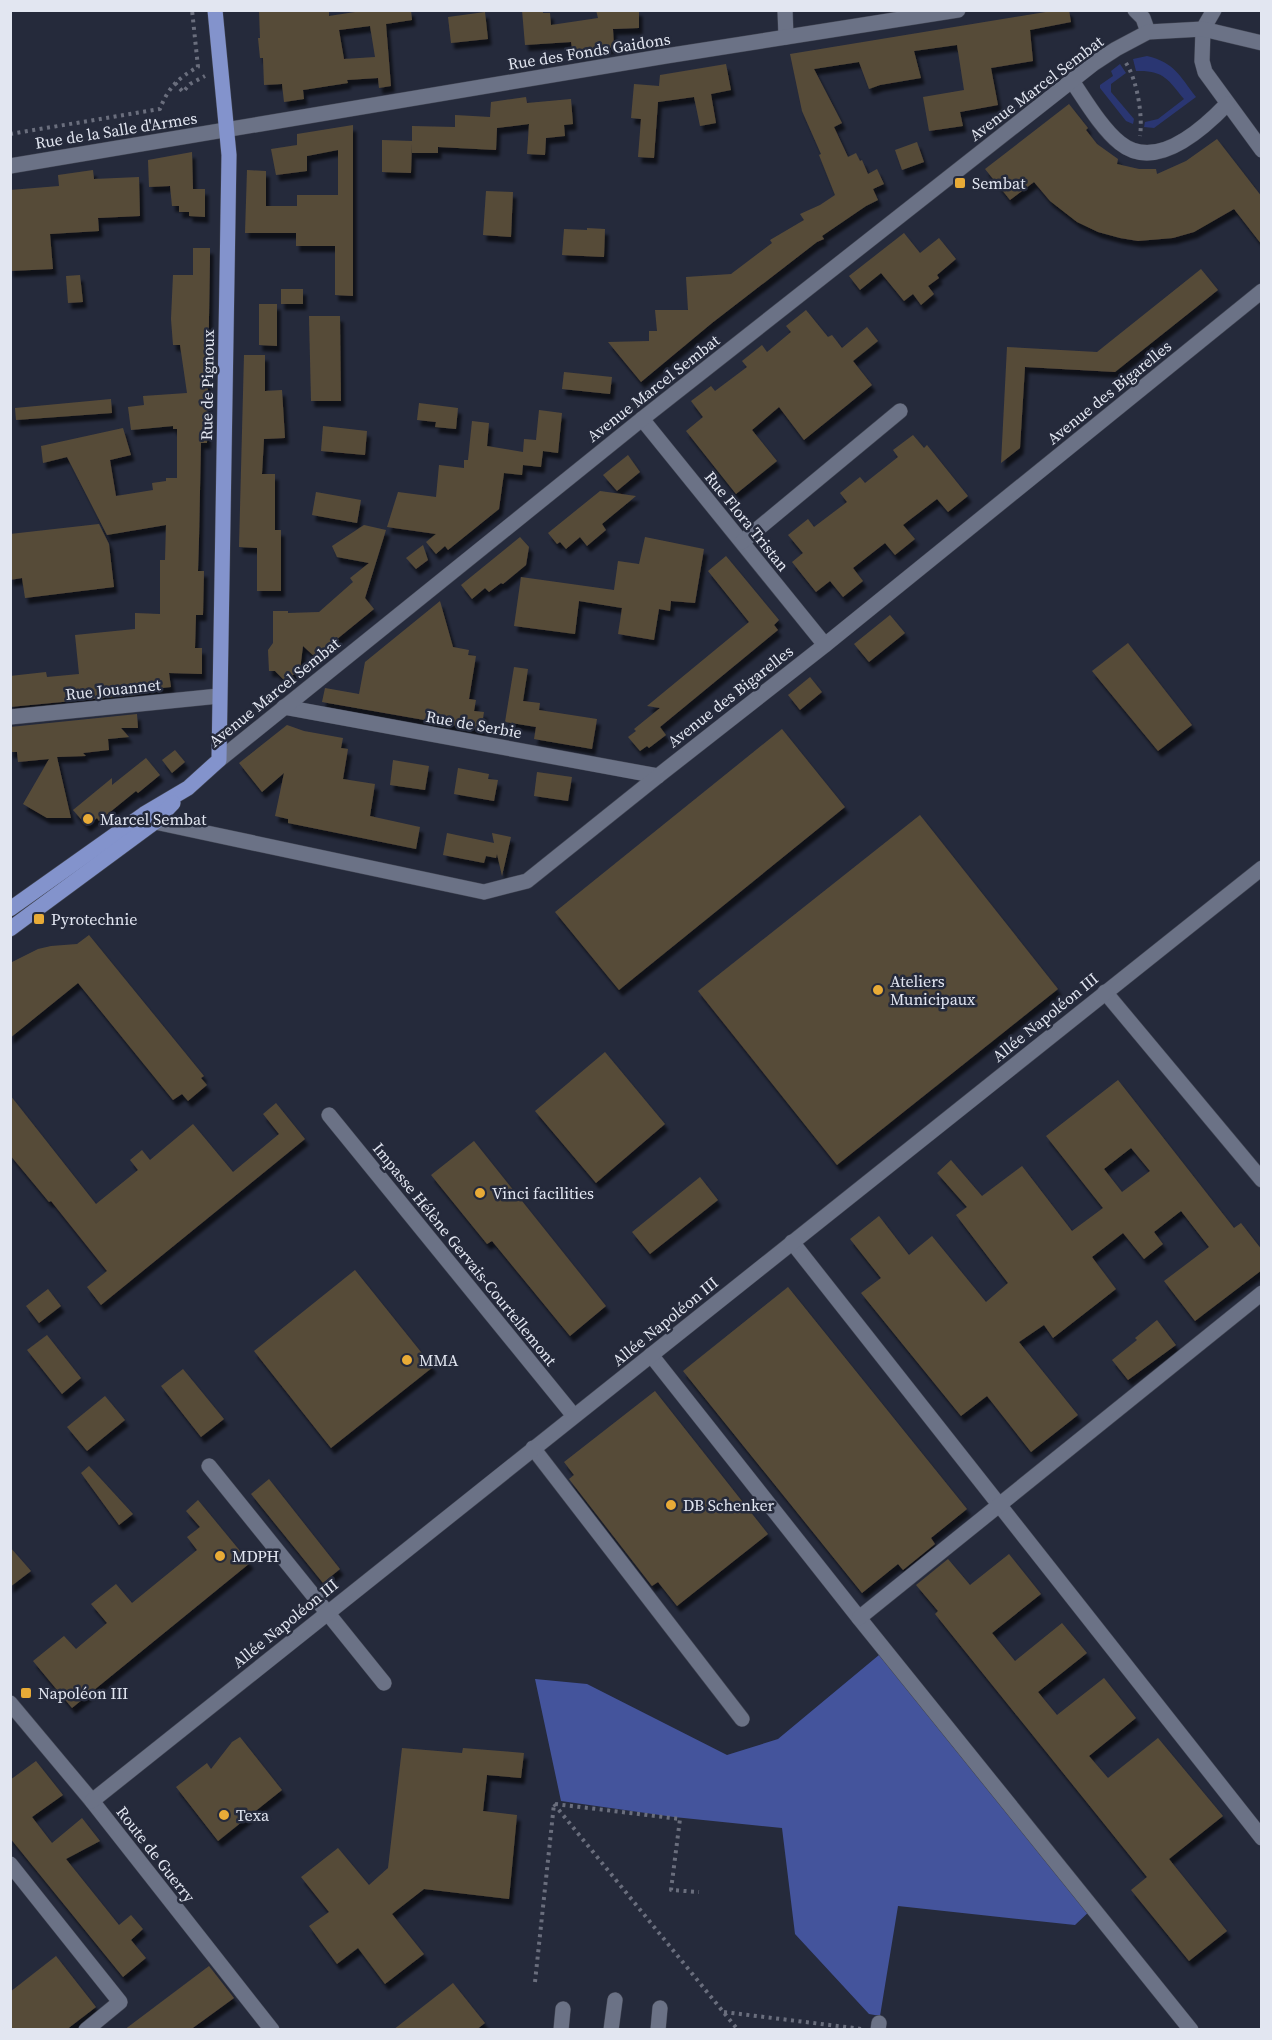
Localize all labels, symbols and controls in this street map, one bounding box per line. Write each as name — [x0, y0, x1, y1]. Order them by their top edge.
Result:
street label: Rue des Fonds Gaidons — [506, 27, 672, 75]
street label: Avenue Marcel Sembat — [964, 30, 1108, 146]
street label: Rue de la Salle d'Armes — [33, 106, 199, 154]
place label: Sembat — [972, 172, 1026, 194]
marker: Sembat — [953, 176, 967, 190]
street label: Rue de Pignoux — [195, 329, 219, 441]
street label: Avenue Marcel Sembat — [582, 329, 724, 447]
street label: Avenue des Bigarelles — [1042, 335, 1176, 449]
street label: Rue Flora Tristan — [700, 466, 794, 576]
street label: Avenue Marcel Sembat — [204, 632, 345, 752]
street label: Avenue des Bigarelles — [662, 640, 798, 752]
street label: Rue Jouannet — [64, 673, 163, 705]
street label: Rue de Serbie — [424, 705, 524, 743]
place label: Marcel Sembat — [100, 808, 207, 830]
marker: Marcel Sembat — [81, 812, 95, 826]
place label: Pyrotechnie — [51, 908, 137, 930]
marker: Pyrotechnie — [32, 912, 46, 926]
street label: Allée Napoléon III — [987, 967, 1103, 1067]
place label: Ateliers Municipaux — [890, 970, 976, 1010]
marker: Ateliers Municipaux — [871, 983, 885, 997]
street label: Impasse Hélène Gervais-Courtellemont — [368, 1138, 562, 1371]
place label: Vinci facilities — [492, 1182, 594, 1204]
marker: Vinci facilities — [473, 1186, 487, 1200]
street label: Allée Napoléon III — [607, 1271, 723, 1371]
place label: MMA — [419, 1349, 459, 1371]
marker: MMA — [400, 1353, 414, 1367]
place label: DB Schenker — [683, 1494, 775, 1516]
marker: DB Schenker — [664, 1498, 678, 1512]
place label: MDPH — [232, 1545, 279, 1567]
marker: MDPH — [213, 1549, 227, 1563]
street label: Allée Napoléon III — [227, 1573, 343, 1673]
place label: Napoléon III — [38, 1682, 128, 1704]
marker: Napoléon III — [19, 1686, 33, 1700]
street label: Route de Guerry — [112, 1801, 201, 1907]
place label: Texa — [236, 1804, 270, 1826]
marker: Texa — [217, 1808, 231, 1822]

